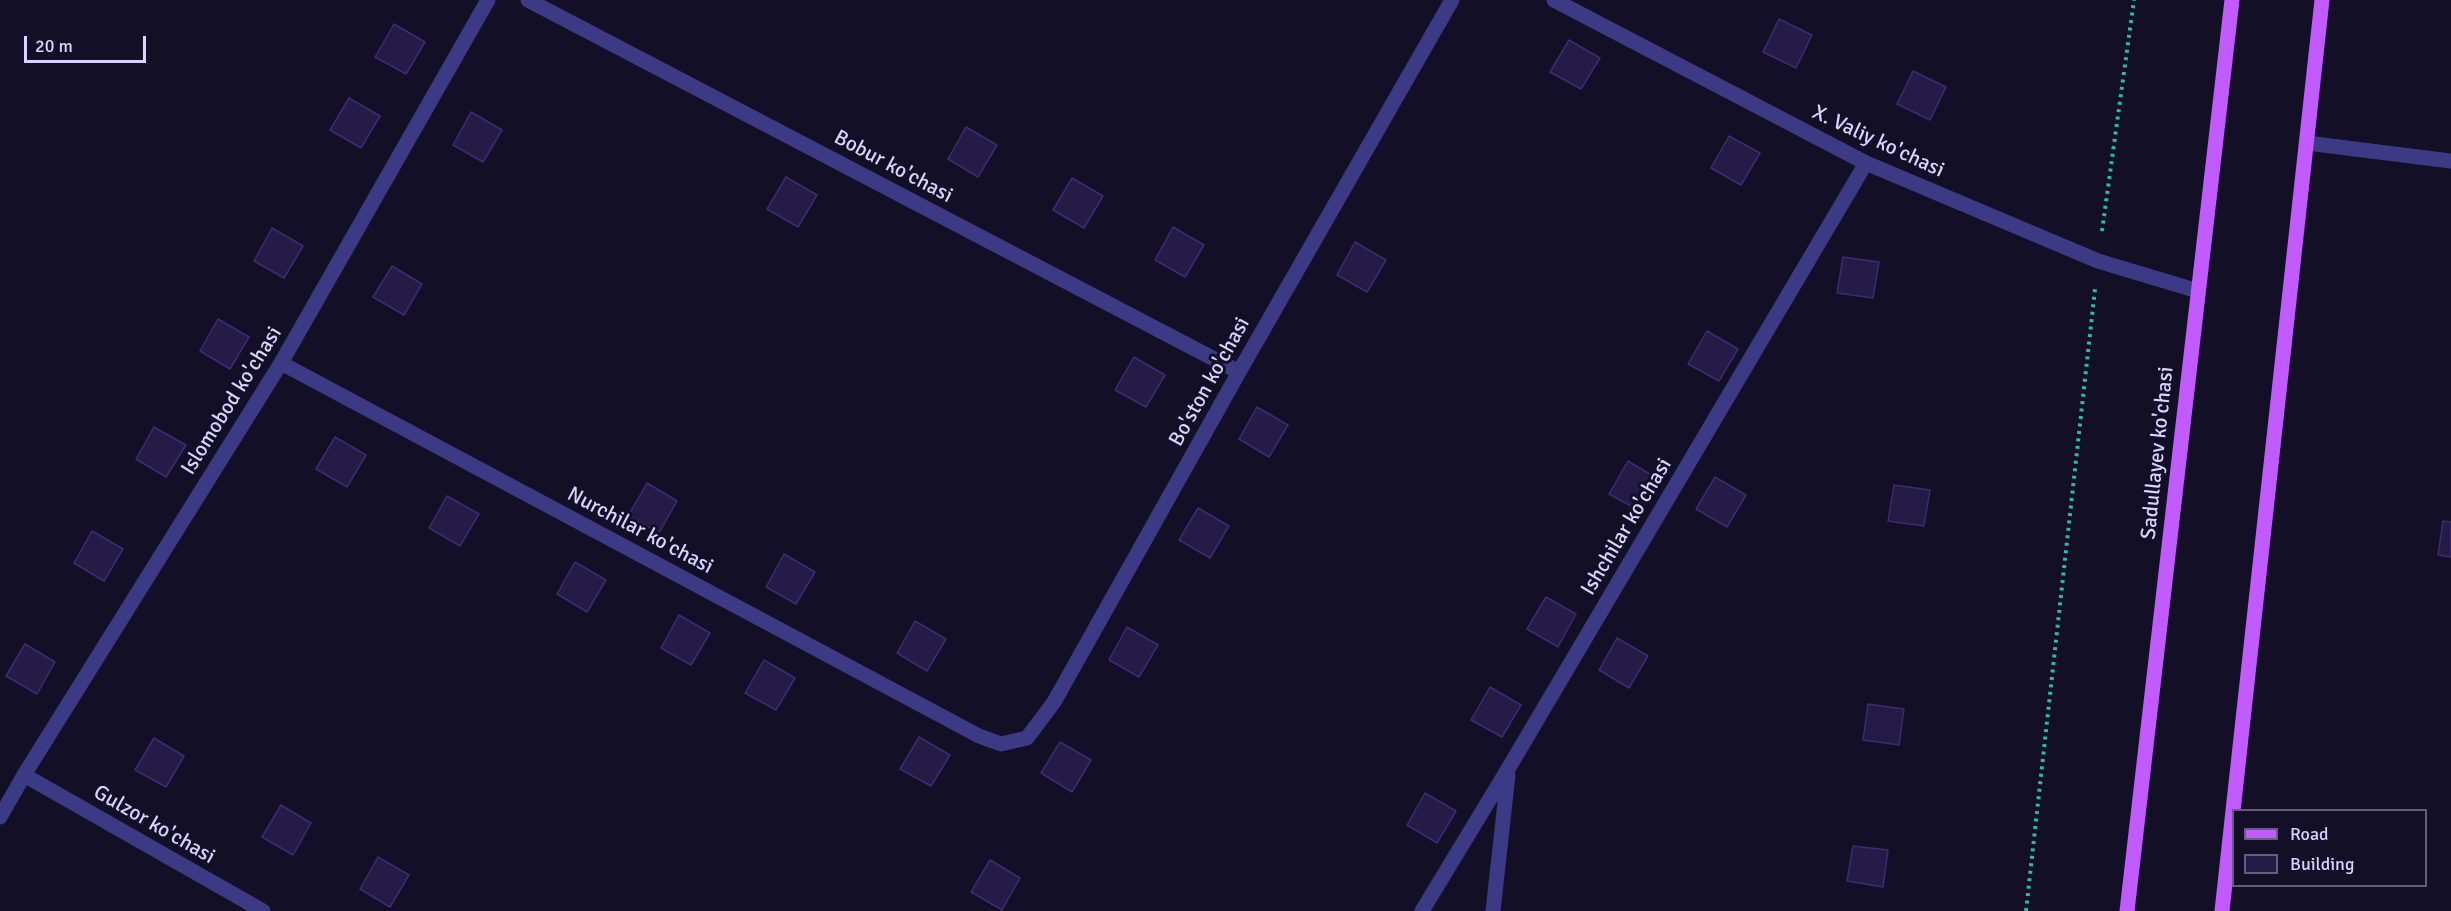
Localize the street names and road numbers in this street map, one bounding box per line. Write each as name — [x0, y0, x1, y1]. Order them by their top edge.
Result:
street label: X. Valiy ko'chasi — [1808, 100, 1948, 184]
street label: Bobur ko'chasi — [829, 125, 957, 209]
street label: Bo'ston ko'chasi — [1164, 313, 1256, 451]
street label: Islomobod ko'chasi — [176, 322, 288, 480]
street label: Sadullayev ko'chasi — [2136, 365, 2180, 541]
street label: Ishchilar ko'chasi — [1576, 454, 1678, 600]
street label: Nurchilar ko'chasi — [563, 482, 717, 580]
street label: Gulzor ko'chasi — [89, 780, 219, 870]

